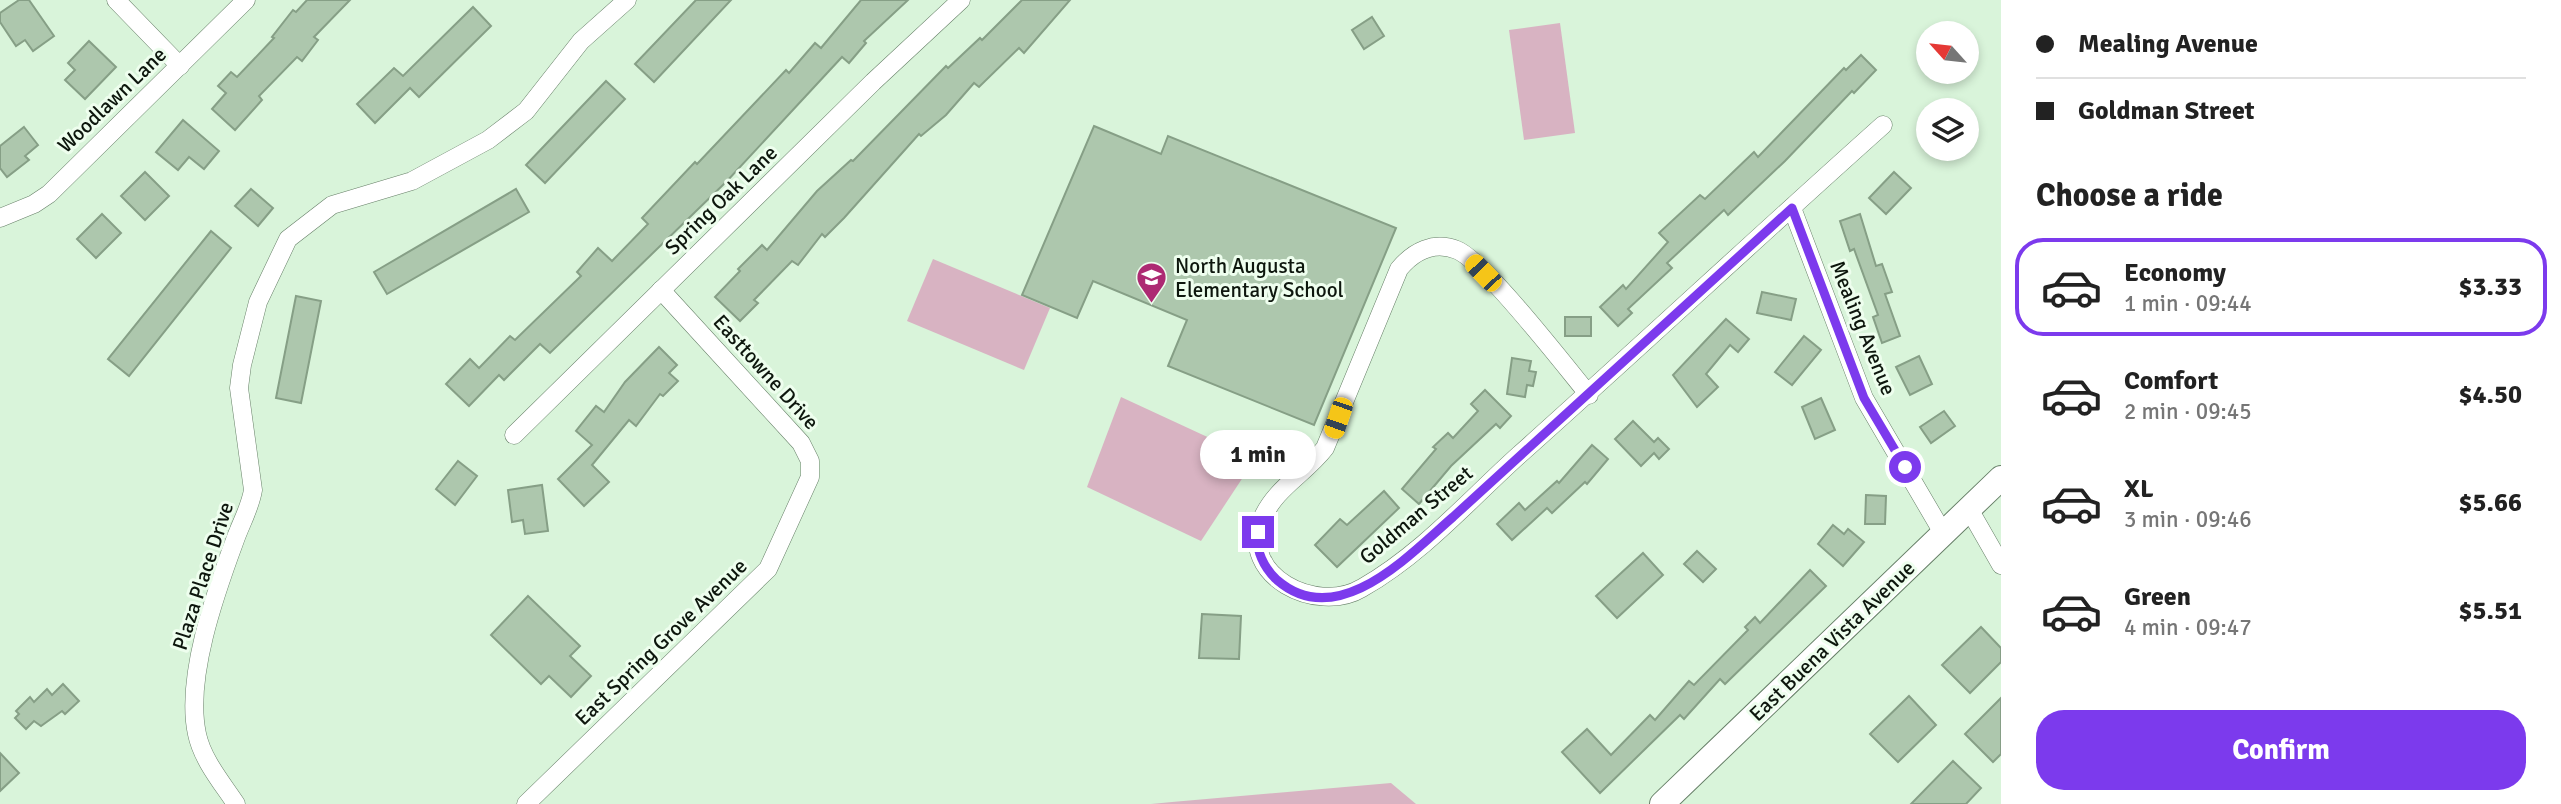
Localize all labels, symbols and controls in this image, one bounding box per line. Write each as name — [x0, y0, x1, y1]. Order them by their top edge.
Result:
north arrow — [1916, 21, 1979, 84]
map controls — [1916, 21, 1979, 161]
text: Mealing Avenue — [2078, 28, 2258, 60]
street label: Woodlawn Lane — [52, 42, 172, 158]
text: Goldman Street — [2078, 95, 2255, 127]
button: layers — [1916, 98, 1979, 161]
street label: Spring Oak Lane — [659, 140, 783, 260]
text: Choose a ride — [2036, 176, 2223, 215]
car — [1461, 251, 1506, 295]
place label: North Augusta Elementary School — [1175, 253, 1344, 303]
icon: car — [2040, 256, 2103, 319]
street label: Mealing Avenue — [1824, 257, 1902, 399]
text: Economy — [2124, 257, 2226, 289]
school or university icon: North Augusta Elementary School — [1135, 261, 1169, 305]
text: $3.33 — [2458, 271, 2522, 303]
text: 1 min · 09:44 — [2124, 289, 2252, 318]
street label: Easttowne Drive — [708, 309, 824, 435]
icon: car — [2040, 364, 2103, 427]
text: Comfort — [2124, 365, 2218, 397]
text: $4.50 — [2458, 379, 2522, 411]
car — [1322, 395, 1355, 441]
text: 2 min · 09:45 — [2124, 397, 2252, 426]
callout: 1 min — [1200, 430, 1316, 480]
text: 1 min — [1230, 440, 1286, 469]
route start — [1889, 451, 1921, 483]
street label: Goldman Street — [1354, 460, 1478, 570]
icon: car — [2040, 472, 2103, 535]
text: XL — [2124, 473, 2154, 505]
text: $5.66 — [2458, 487, 2522, 519]
street label: Plaza Place Drive — [167, 499, 239, 653]
text: 3 min · 09:46 — [2124, 505, 2252, 534]
route end — [1242, 516, 1274, 548]
street label: East Spring Grove Avenue — [570, 553, 752, 731]
street label: East Buena Vista Avenue — [1744, 555, 1920, 727]
icon: car — [2040, 580, 2103, 643]
text: Green — [2124, 581, 2191, 613]
text: $5.51 — [2458, 595, 2522, 627]
text: 4 min · 09:47 — [2124, 613, 2252, 642]
button: Confirm — [2036, 710, 2526, 790]

